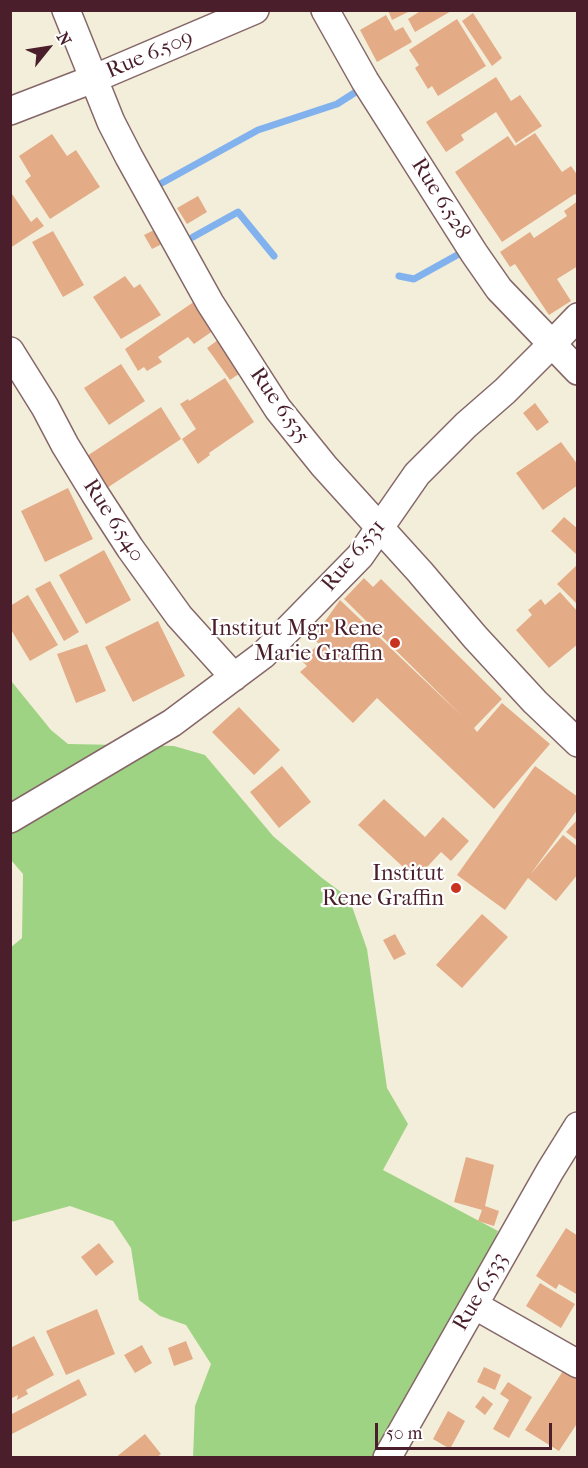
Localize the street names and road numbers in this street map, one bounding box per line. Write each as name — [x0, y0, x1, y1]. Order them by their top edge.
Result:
street label: Rue 6.509 — [103, 25, 197, 85]
street label: Rue 6.528 — [405, 154, 475, 244]
street label: Rue 6.535 — [243, 363, 315, 449]
street label: Rue 6.540 — [76, 475, 150, 567]
street label: Rue 6.531 — [317, 515, 391, 597]
street label: Rue 6.533 — [448, 1248, 514, 1336]

